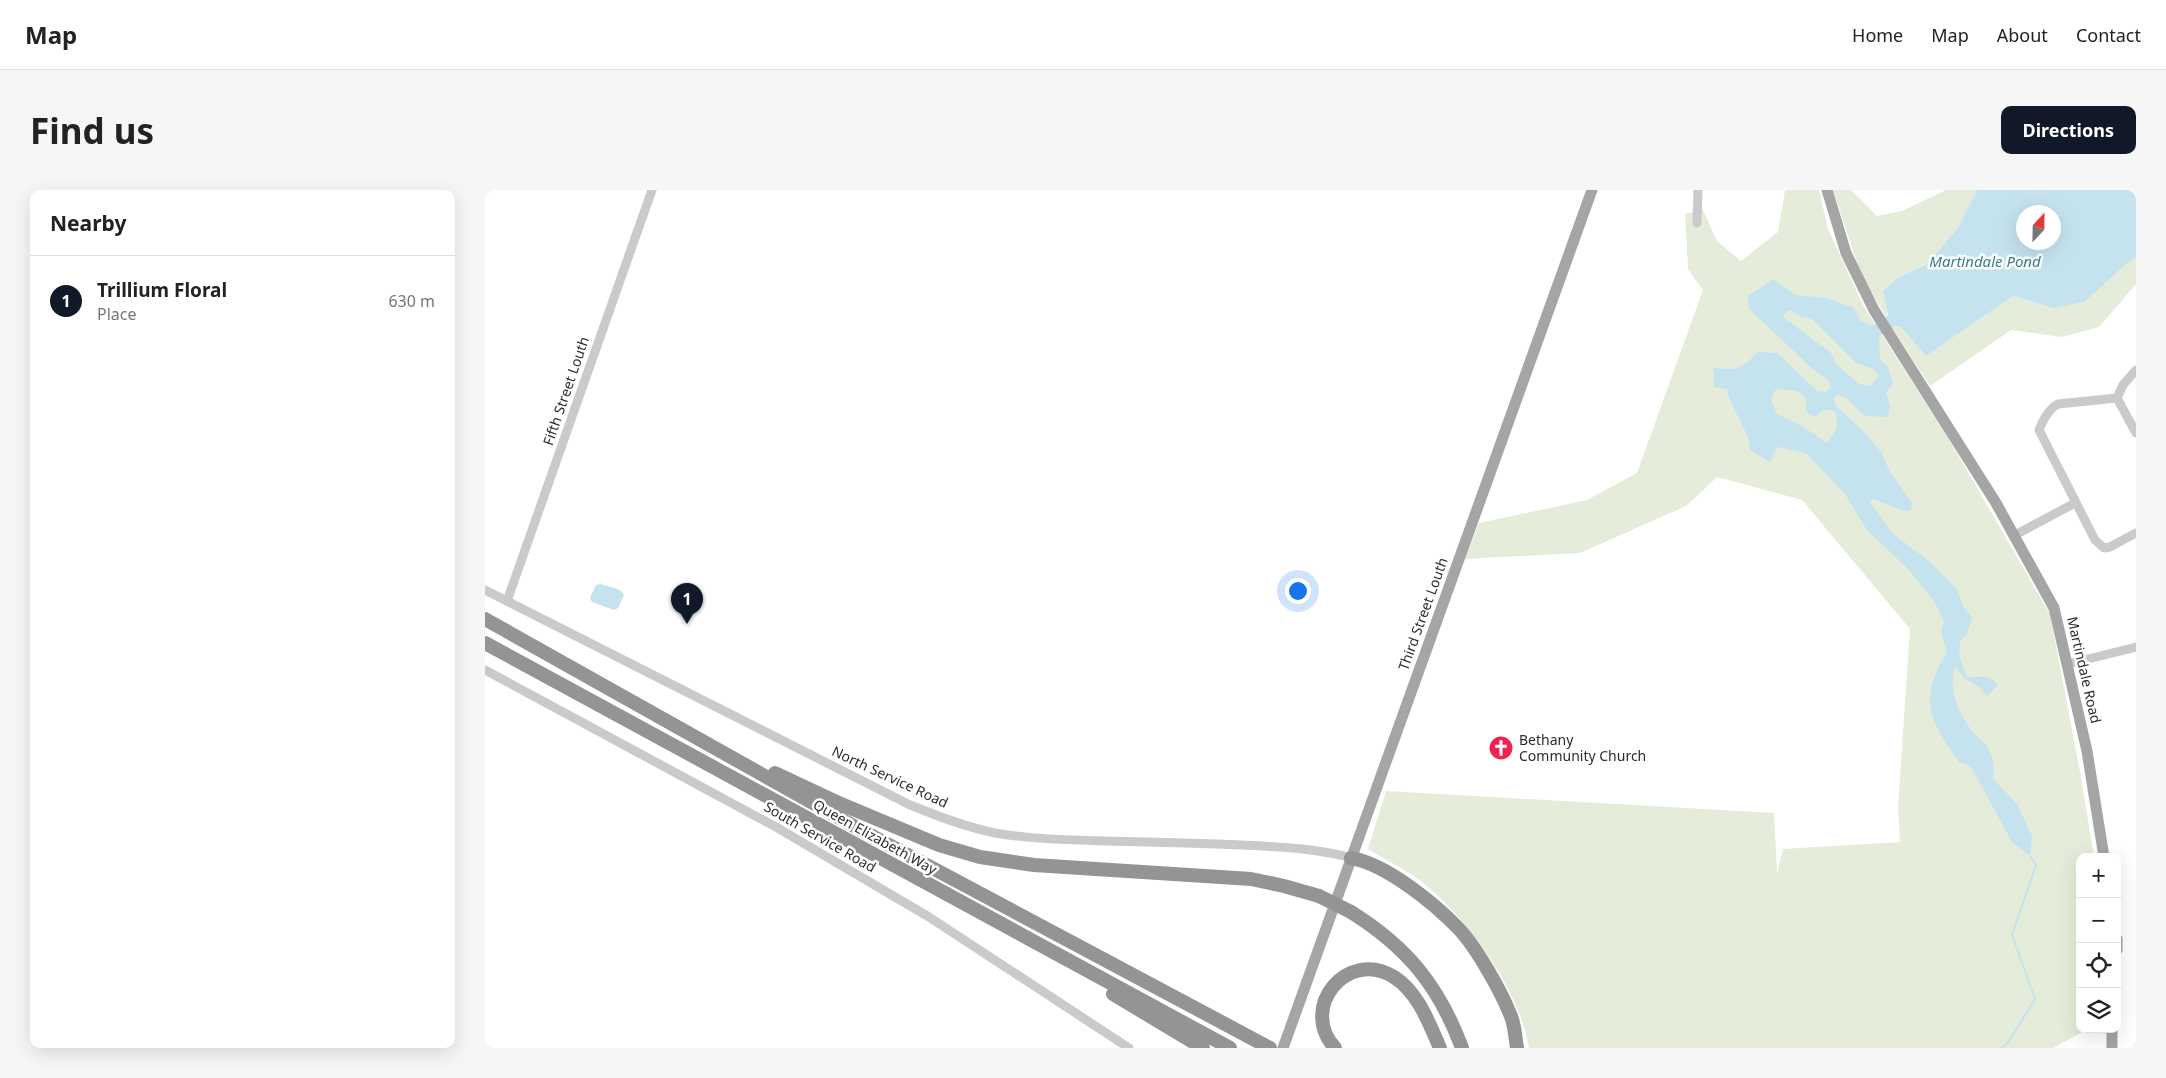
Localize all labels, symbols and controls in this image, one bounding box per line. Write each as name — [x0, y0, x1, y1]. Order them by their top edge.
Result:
text: Map — [25, 18, 77, 51]
text: Home — [1852, 23, 1903, 47]
text: Map — [1931, 23, 1969, 47]
text: About — [1997, 23, 2048, 47]
text: Contact — [2076, 23, 2141, 47]
button: Directions — [2001, 106, 2136, 154]
text: Find us — [30, 107, 154, 154]
north arrow — [2016, 205, 2061, 250]
text: Nearby — [50, 209, 126, 237]
water label: Martindale Pond — [1929, 251, 2041, 271]
text: Trillium Floral — [97, 277, 227, 303]
text: 1 — [61, 290, 71, 312]
text: 630 m — [388, 290, 435, 312]
text: Place — [97, 303, 137, 325]
street label: Fifth Street Louth — [538, 334, 593, 448]
street label: Third Street Louth — [1393, 555, 1452, 673]
your location — [1285, 578, 1311, 604]
pin: 1 — [671, 583, 703, 624]
street label: Martindale Road — [2063, 615, 2106, 725]
place label: Bethany Community Church — [1519, 730, 1646, 765]
church icon: Bethany Community Church — [1488, 735, 1514, 761]
street label: North Service Road — [829, 741, 951, 812]
street label: Queen Elizabeth Way — [810, 795, 941, 879]
street label: South Service Road — [761, 797, 880, 876]
map controls — [2076, 853, 2121, 1033]
button: + — [2076, 853, 2121, 898]
button: − — [2076, 898, 2121, 943]
button: locate — [2076, 943, 2121, 988]
button: layers — [2076, 988, 2121, 1033]

